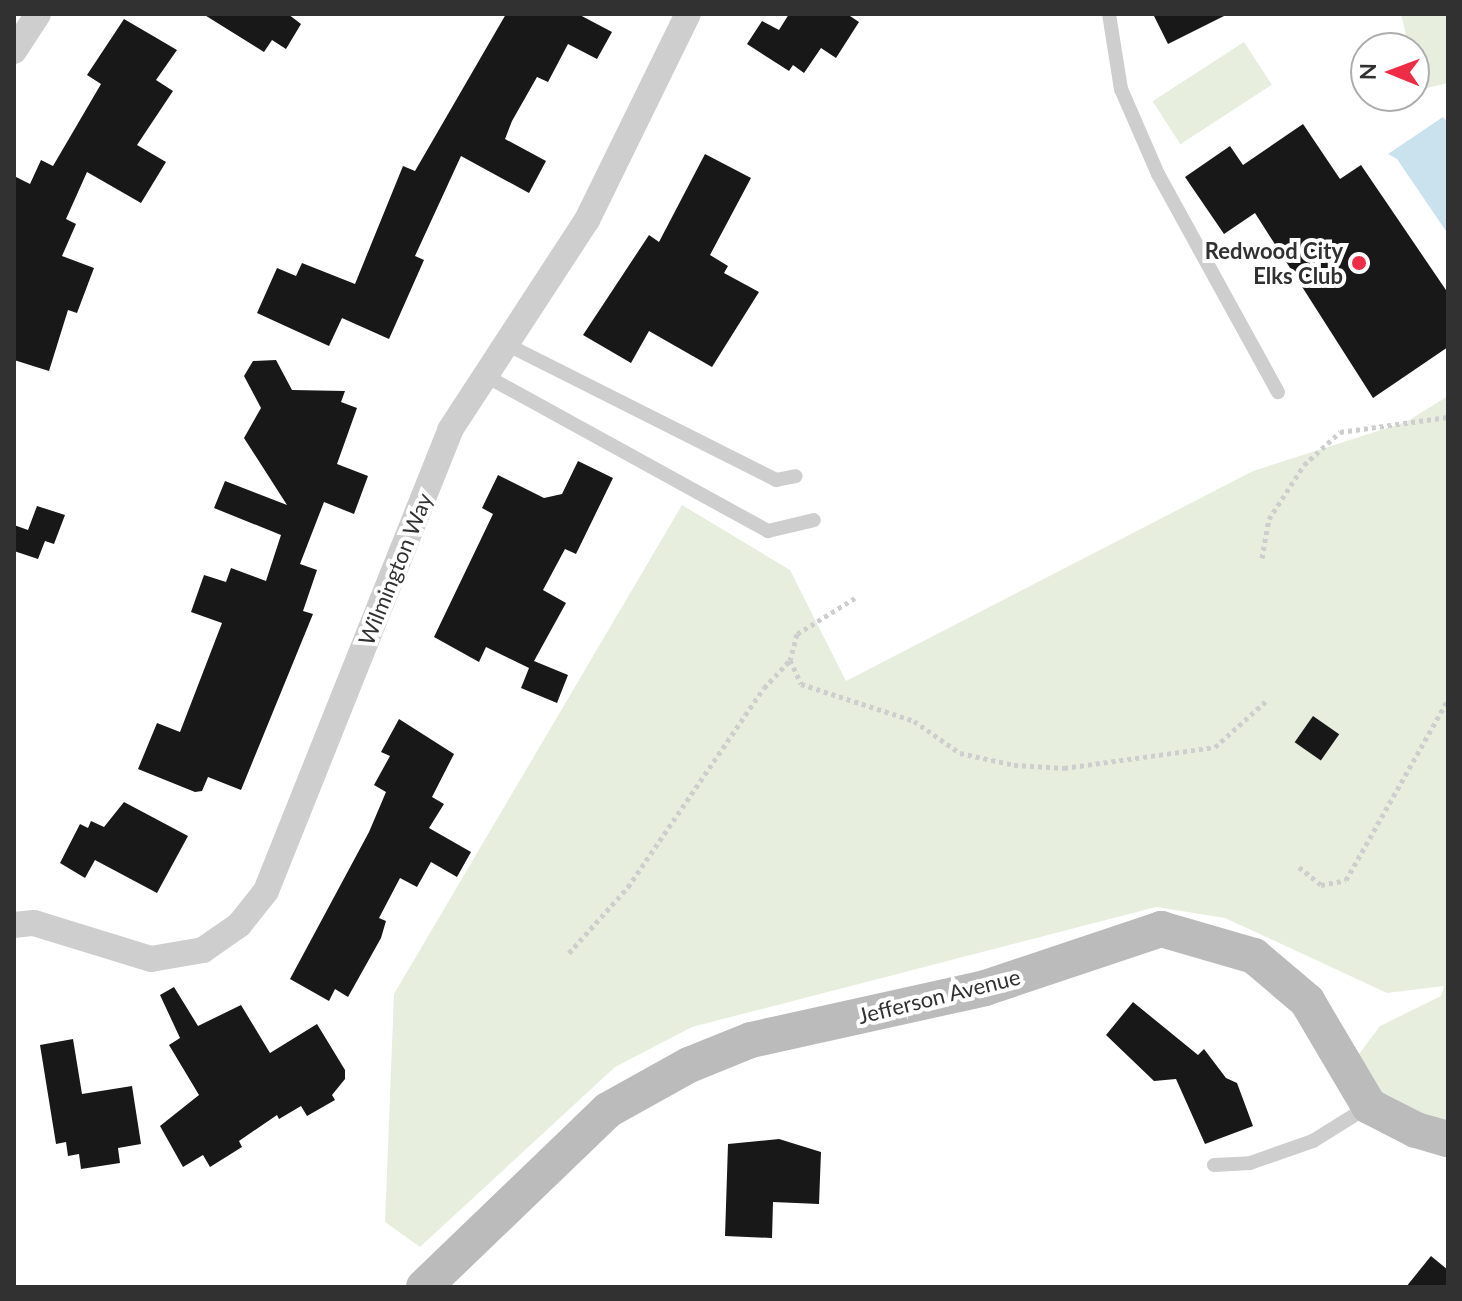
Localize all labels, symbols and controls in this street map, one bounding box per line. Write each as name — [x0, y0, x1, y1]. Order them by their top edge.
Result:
north arrow — [1350, 32, 1430, 112]
text: N — [1354, 63, 1381, 80]
place label: Redwood City Elks Club — [1205, 237, 1343, 288]
marker: Redwood City Elks Club — [1350, 254, 1368, 272]
street label: Wilmington Way — [352, 489, 438, 649]
street label: Jefferson Avenue — [855, 963, 1023, 1029]

